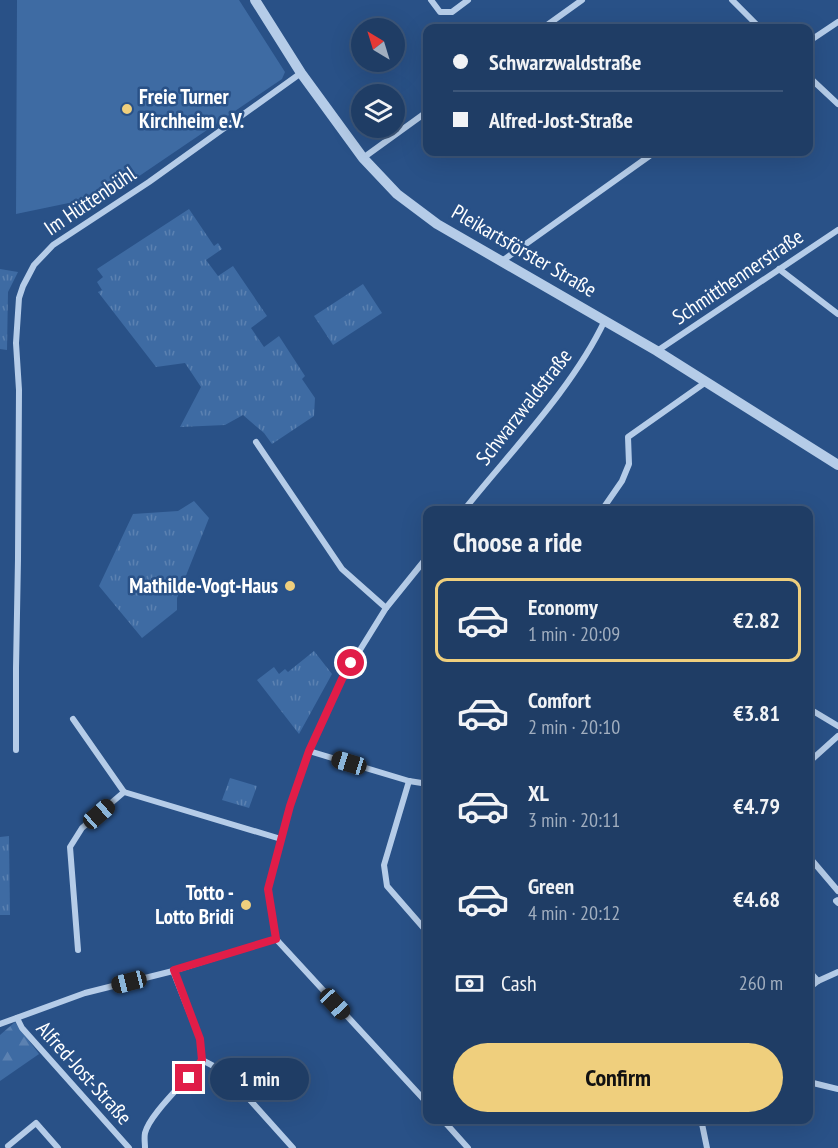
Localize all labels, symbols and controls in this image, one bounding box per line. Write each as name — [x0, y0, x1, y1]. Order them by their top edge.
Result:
north arrow — [351, 18, 405, 72]
map controls — [351, 18, 405, 138]
text: Schwarzwaldstraße — [489, 48, 641, 76]
place label: Freie Turner Kirchheim e.V. — [139, 83, 244, 134]
button: layers — [351, 84, 405, 138]
marker: Freie Turner Kirchheim e.V. — [120, 102, 134, 116]
text: Alfred-Jost-Straße — [489, 106, 633, 134]
street label: Im Hüttenbühl — [39, 160, 141, 241]
street label: Pleikartsförster Straße — [447, 198, 601, 303]
street label: Schmitthennerstraße — [667, 223, 808, 330]
street label: Schwarzwaldstraße — [470, 343, 578, 470]
text: Choose a ride — [453, 525, 582, 559]
place label: Mathilde-Vogt-Haus — [129, 572, 278, 599]
marker: Mathilde-Vogt-Haus — [283, 579, 297, 593]
icon: car — [456, 593, 510, 647]
text: Economy — [528, 593, 598, 621]
text: €2.82 — [733, 606, 780, 634]
text: 1 min · 20:09 — [528, 621, 620, 647]
route start — [337, 649, 364, 676]
icon: car — [456, 686, 510, 740]
text: Comfort — [528, 686, 591, 714]
text: €3.81 — [733, 699, 780, 727]
text: 2 min · 20:10 — [528, 714, 620, 740]
car — [329, 749, 369, 777]
icon: car — [456, 779, 510, 833]
text: XL — [528, 779, 549, 807]
text: €4.79 — [733, 792, 780, 820]
car — [80, 795, 118, 833]
text: 3 min · 20:11 — [528, 807, 620, 833]
icon: car — [456, 872, 510, 926]
text: Green — [528, 872, 574, 900]
place label: Totto - Lotto Bridi — [155, 879, 234, 930]
text: €4.68 — [733, 885, 780, 913]
marker: Totto - Lotto Bridi — [239, 898, 253, 912]
text: 4 min · 20:12 — [528, 900, 620, 926]
icon: cash — [453, 967, 486, 1000]
car — [109, 969, 149, 995]
text: Cash — [501, 969, 537, 997]
text: 260 m — [739, 970, 783, 996]
car — [316, 985, 354, 1023]
street label: Alfred-Jost-Straße — [31, 1015, 138, 1130]
button: Confirm — [453, 1043, 783, 1112]
callout: 1 min — [210, 1057, 309, 1099]
route end — [175, 1064, 202, 1091]
text: 1 min — [239, 1066, 280, 1092]

